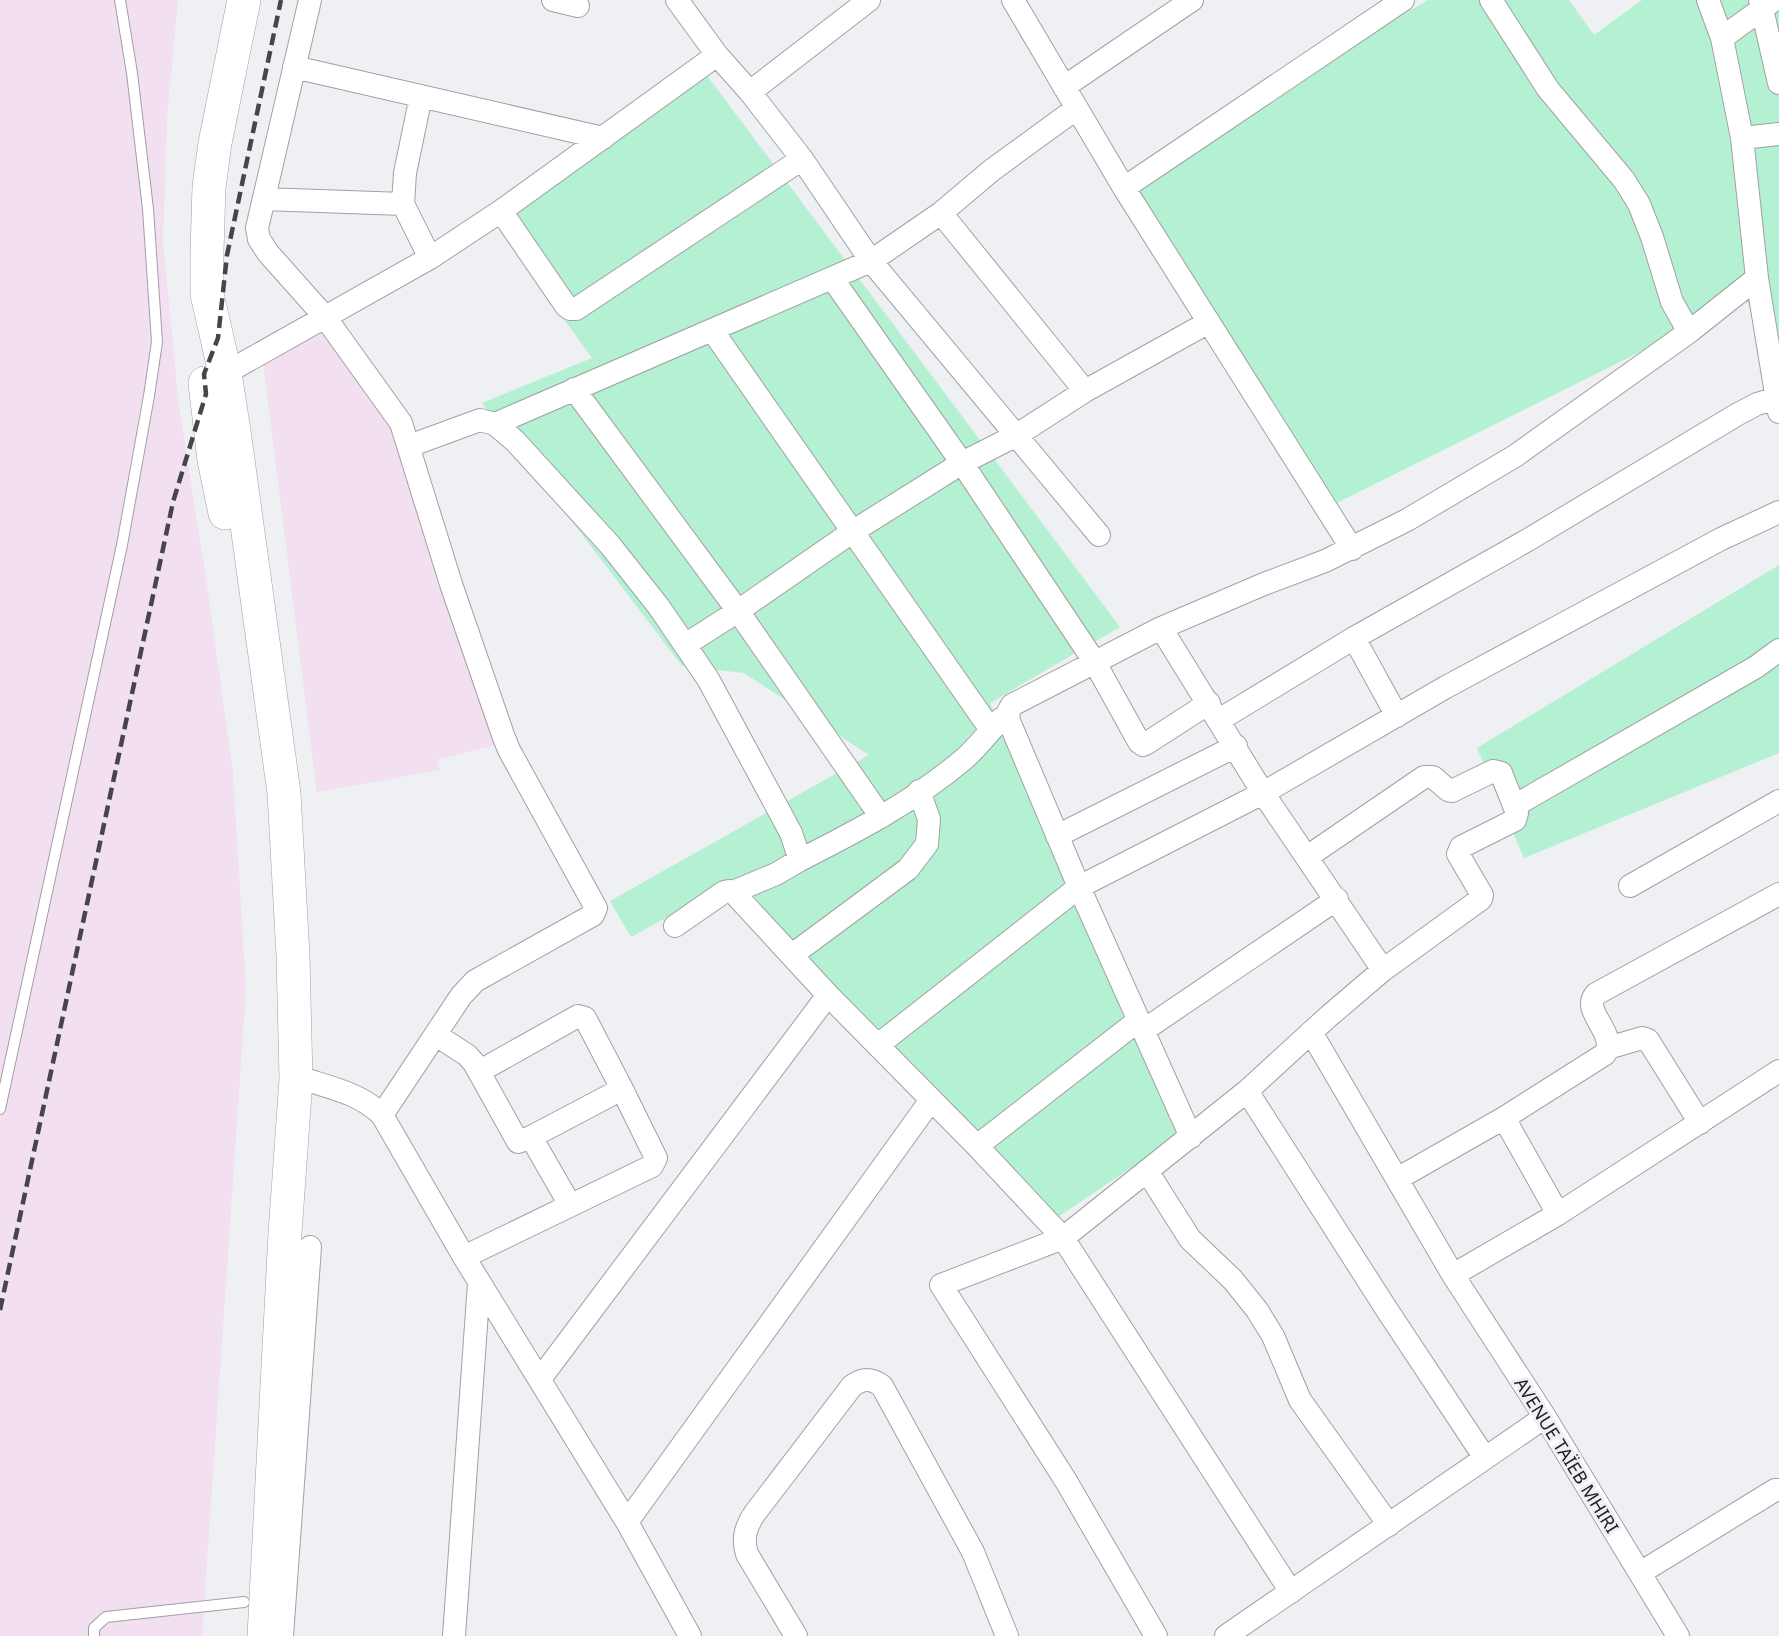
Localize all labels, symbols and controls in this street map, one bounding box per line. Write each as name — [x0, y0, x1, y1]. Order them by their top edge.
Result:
street label: AVENUE TAÏEB MHIRI — [1509, 1373, 1625, 1537]

